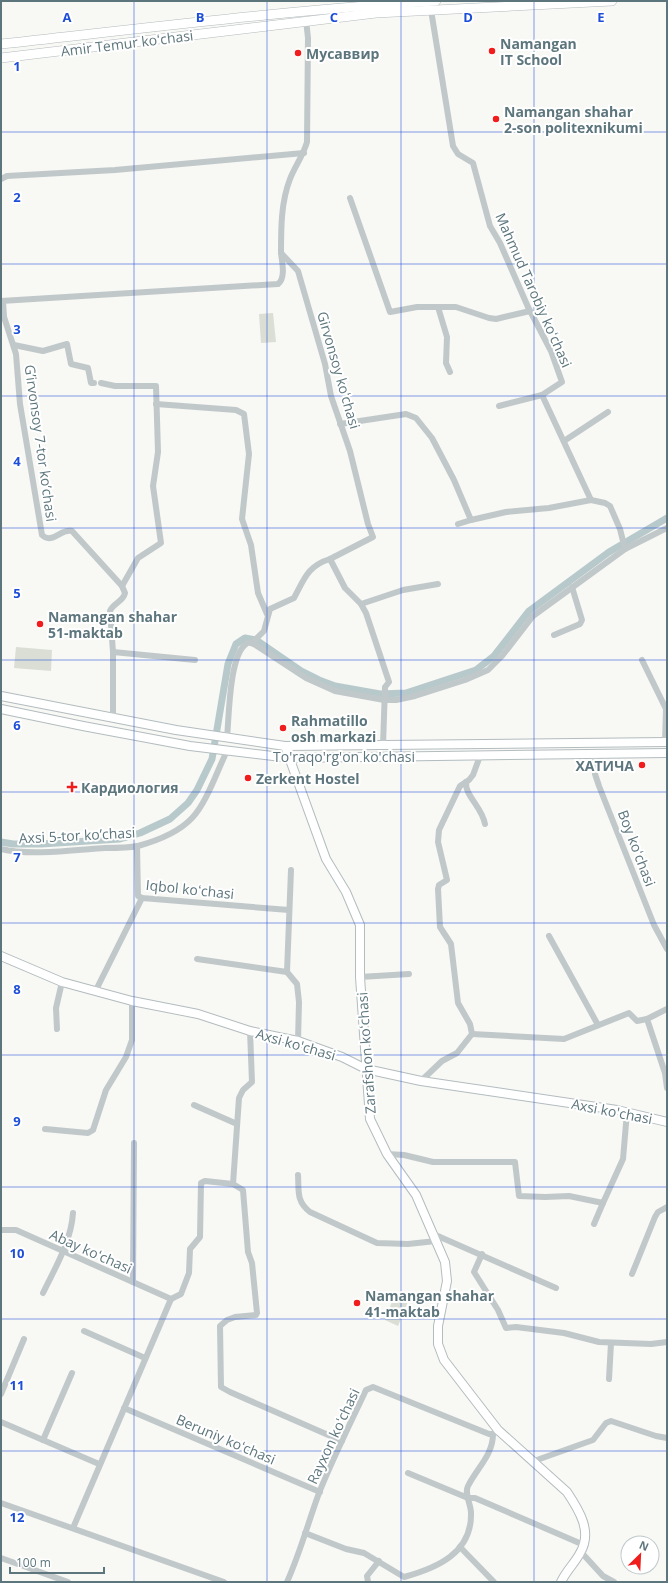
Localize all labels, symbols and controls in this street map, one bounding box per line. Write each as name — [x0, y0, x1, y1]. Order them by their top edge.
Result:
text: A — [63, 8, 72, 26]
text: B — [196, 8, 205, 26]
text: C — [330, 8, 338, 26]
text: D — [463, 8, 473, 26]
text: E — [597, 8, 605, 26]
street label: Amir Temur koʻchasi — [60, 25, 194, 61]
place label: Namangan IT School — [500, 34, 577, 69]
place label: Мусаввир — [306, 44, 380, 63]
marker: Namangan IT School — [487, 46, 497, 56]
marker: Мусаввир — [293, 48, 303, 58]
text: 1 — [13, 57, 21, 75]
place label: Namangan shahar 2-son politexnikumi — [504, 102, 643, 137]
marker: Namangan shahar 2-son politexnikumi — [491, 114, 501, 124]
text: 2 — [13, 188, 21, 206]
street label: Mahmud Tarobiy koʻchasi — [491, 210, 577, 370]
street label: Girvonsoy koʻchasi — [313, 309, 365, 431]
text: 3 — [13, 320, 21, 338]
street label: Gʼirvonsoy 7-tor koʼchasi — [21, 363, 61, 523]
text: 4 — [13, 452, 21, 470]
text: 5 — [13, 584, 21, 602]
place label: Namangan shahar 51-maktab — [48, 607, 178, 642]
marker: Namangan shahar 51-maktab — [35, 619, 45, 629]
place label: Rahmatillo osh markazi — [291, 711, 376, 746]
text: 6 — [13, 716, 21, 734]
marker: Rahmatillo osh markazi — [278, 723, 288, 733]
street label: To'raqo'rg'on ko'chasi — [273, 747, 415, 766]
place label: ХАТИЧА — [576, 756, 634, 775]
marker: ХАТИЧА — [637, 760, 647, 770]
place label: Zerkent Hostel — [256, 769, 360, 788]
marker: Zerkent Hostel — [243, 773, 253, 783]
place label: Кардиология — [81, 778, 179, 797]
marker: Кардиология — [66, 781, 78, 793]
street label: Boy koʻchasi — [614, 807, 660, 889]
street label: Аxsi 5-tor koʼchasi — [18, 822, 136, 848]
text: 7 — [13, 848, 21, 866]
street label: Iqbol koʻchasi — [145, 875, 235, 903]
text: 8 — [13, 980, 21, 998]
street label: Zarafshon koʻchasi — [352, 991, 380, 1115]
street label: Axsi ko'chasi — [254, 1024, 338, 1064]
street label: Axsi ko'chasi — [570, 1094, 654, 1128]
text: 9 — [13, 1112, 21, 1130]
street label: Abay koʻchasi — [47, 1224, 135, 1278]
text: 10 — [10, 1244, 24, 1262]
place label: Namangan shahar 41-maktab — [365, 1286, 495, 1321]
marker: Namangan shahar 41-maktab — [352, 1298, 362, 1308]
text: 11 — [10, 1376, 24, 1394]
street label: Rayxon koʻchasi — [303, 1385, 363, 1487]
street label: Beruniy koʻchasi — [173, 1410, 279, 1468]
text: 12 — [10, 1508, 25, 1526]
north arrow — [620, 1535, 660, 1575]
text: N — [637, 1537, 651, 1554]
scale bar — [10, 1549, 104, 1575]
text: 100 m — [16, 1554, 51, 1571]

